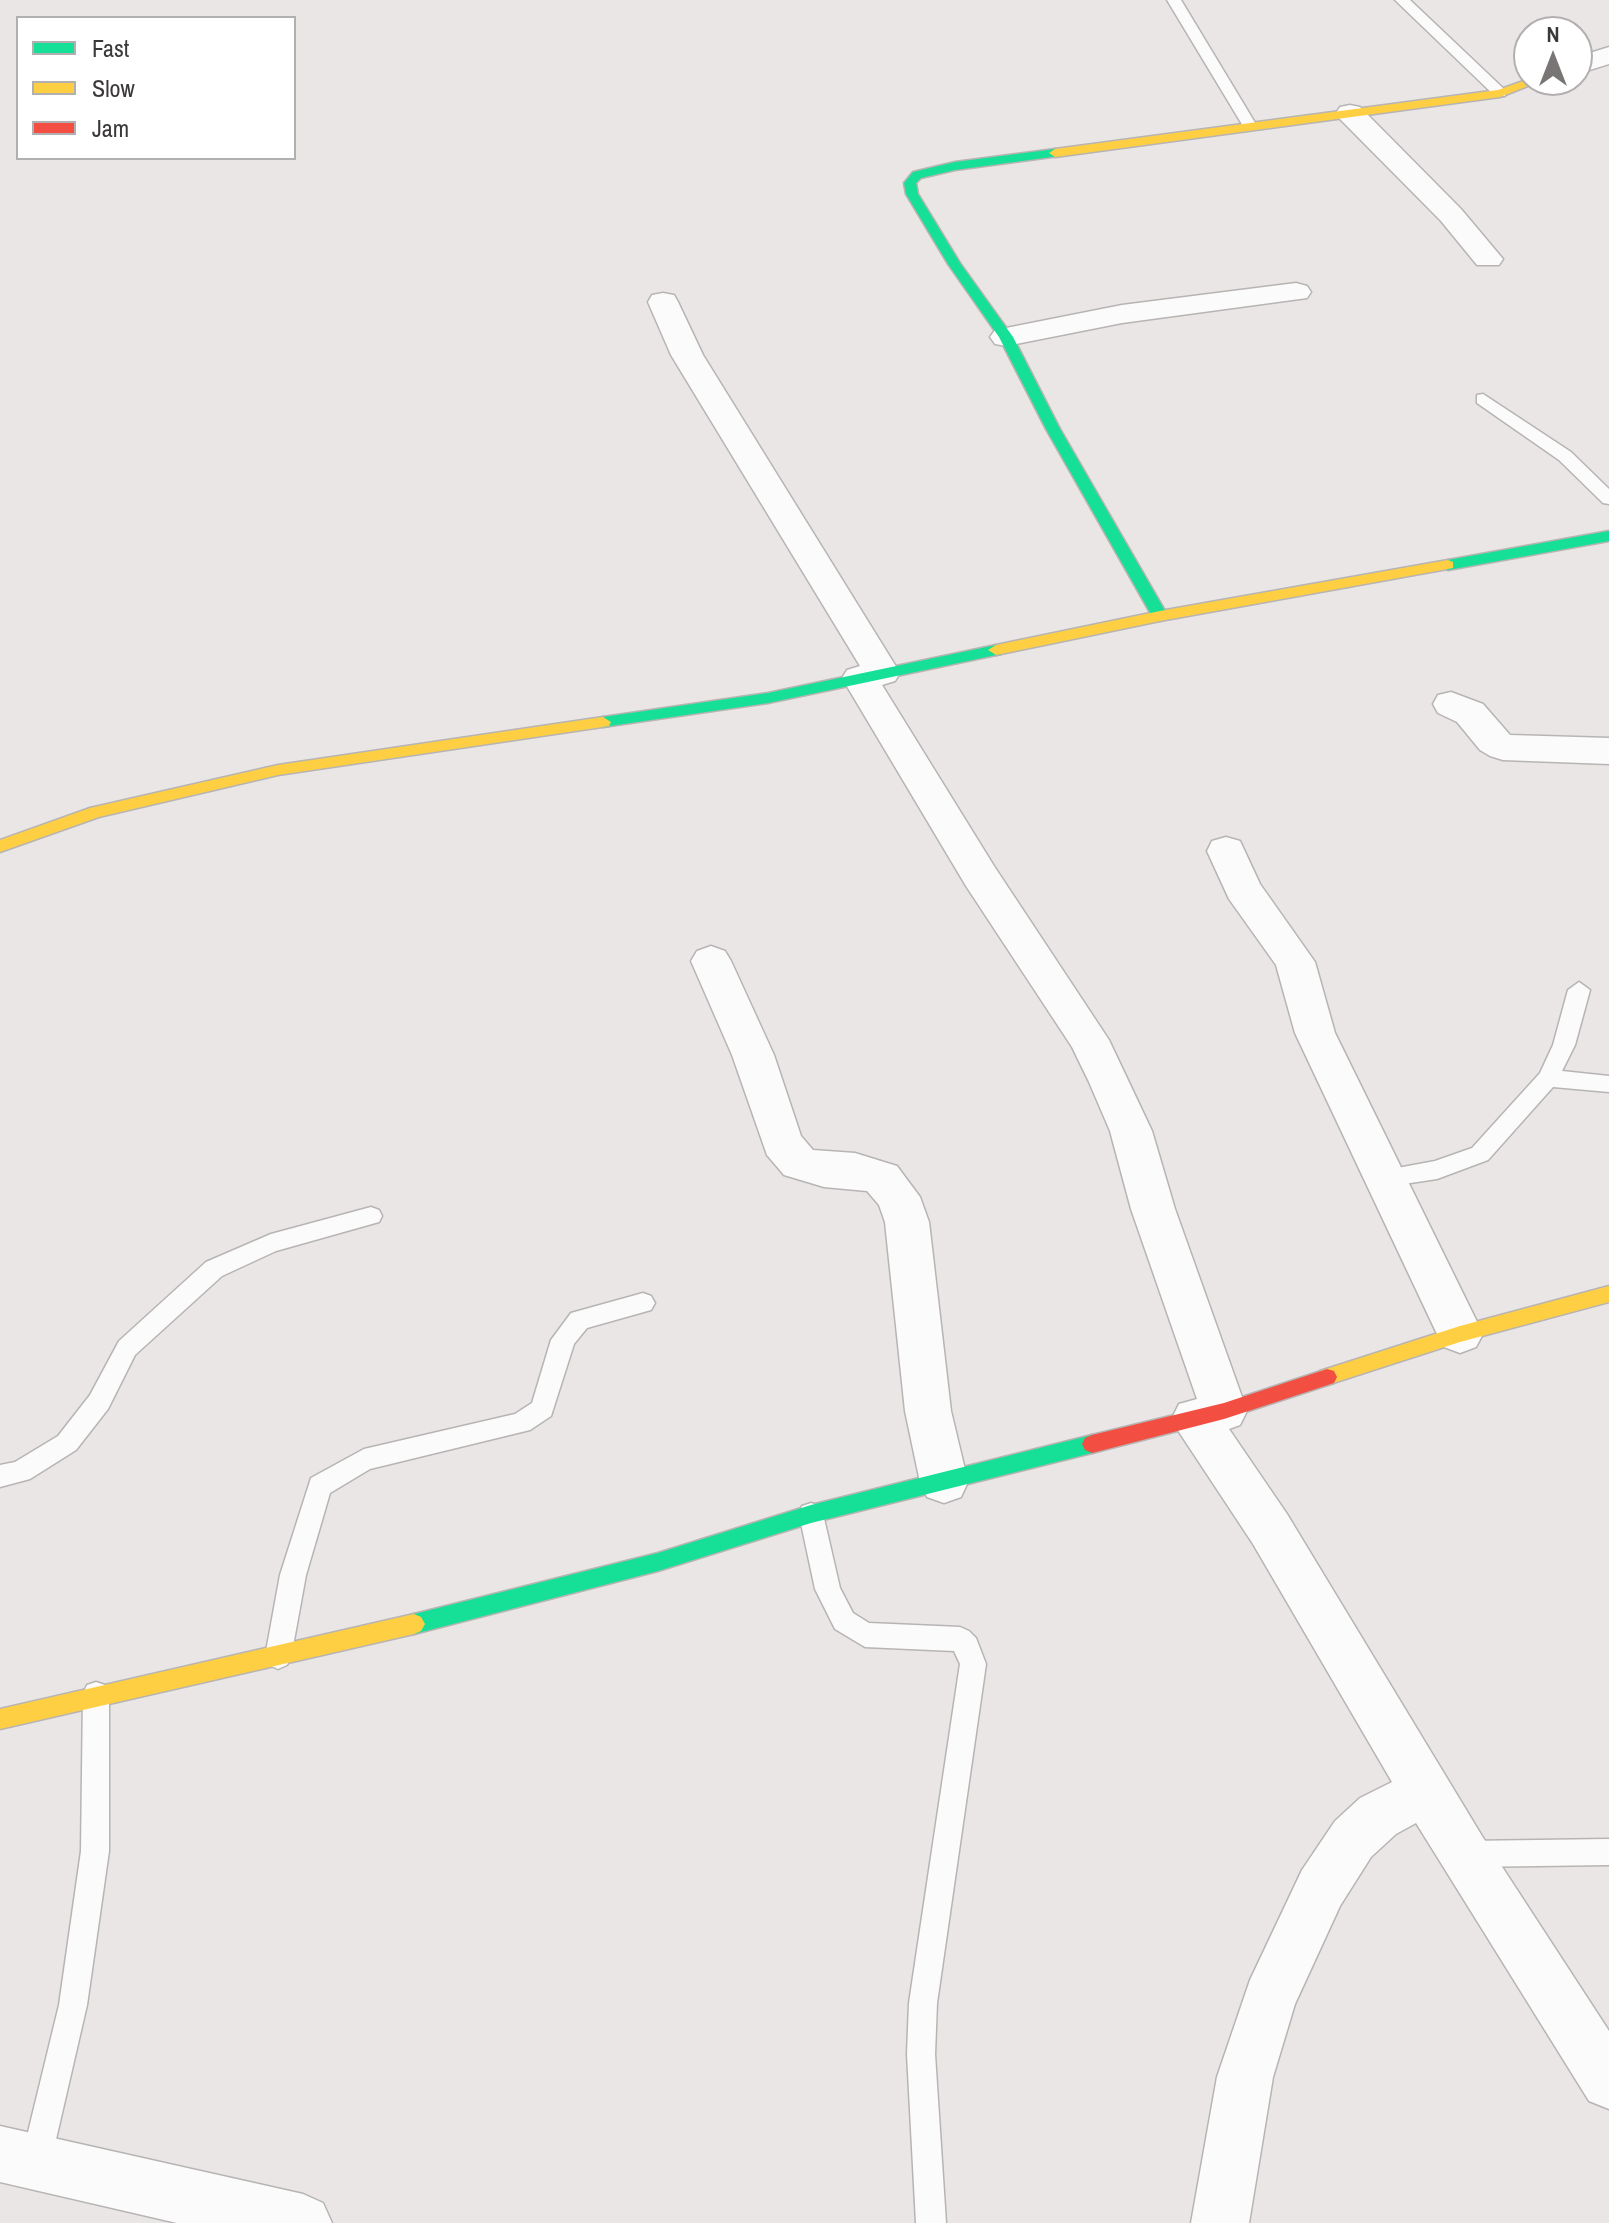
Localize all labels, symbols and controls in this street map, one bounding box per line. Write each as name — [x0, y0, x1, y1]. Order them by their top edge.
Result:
legend — [16, 16, 296, 160]
north arrow — [1513, 16, 1593, 96]
text: N — [1546, 19, 1560, 49]
text: Fast — [92, 32, 129, 64]
text: Slow — [92, 72, 135, 104]
text: Jam — [92, 112, 129, 144]

